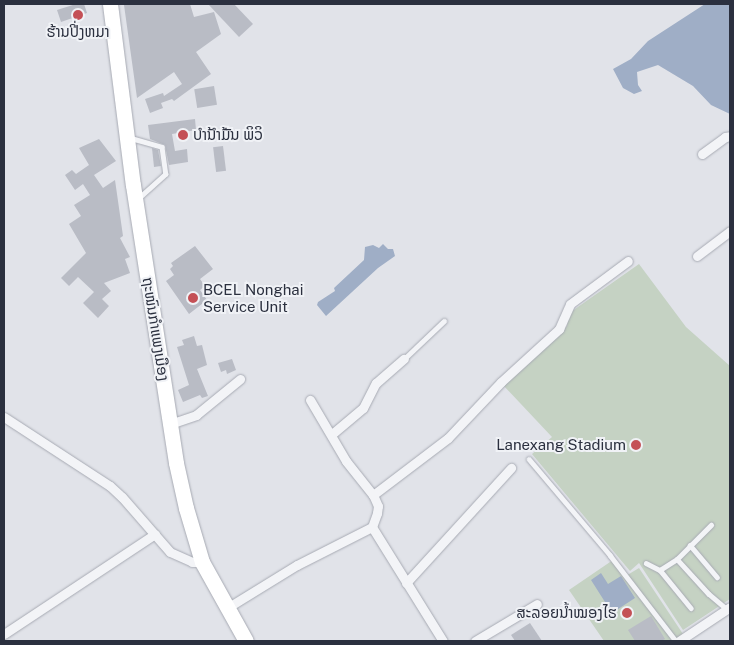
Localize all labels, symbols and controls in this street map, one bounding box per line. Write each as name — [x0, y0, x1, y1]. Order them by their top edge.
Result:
marker: ຮ້ານປີ່ງຫມາ — [72, 9, 84, 21]
place label: ຮ້ານປີ່ງຫມາ — [46, 23, 110, 41]
place label: ບຳ້ນຳ້ມັນ ພິວິ — [193, 126, 263, 144]
marker: ບຳ້ນຳ້ມັນ ພິວິ — [177, 129, 189, 141]
street label: ຖະໜົນກຳແພງເມືອງ — [139, 276, 173, 382]
place label: BCEL Nonghai Service Unit — [203, 280, 303, 315]
marker: BCEL Nonghai Service Unit — [187, 292, 199, 304]
place label: Lanexang Stadium — [496, 436, 626, 454]
marker: Lanexang Stadium — [630, 439, 642, 451]
place label: ສະລອຍນ້ຳໝອງໄຮ — [516, 604, 617, 622]
marker: ສະລອຍນ້ຳໝອງໄຮ — [621, 607, 633, 619]

